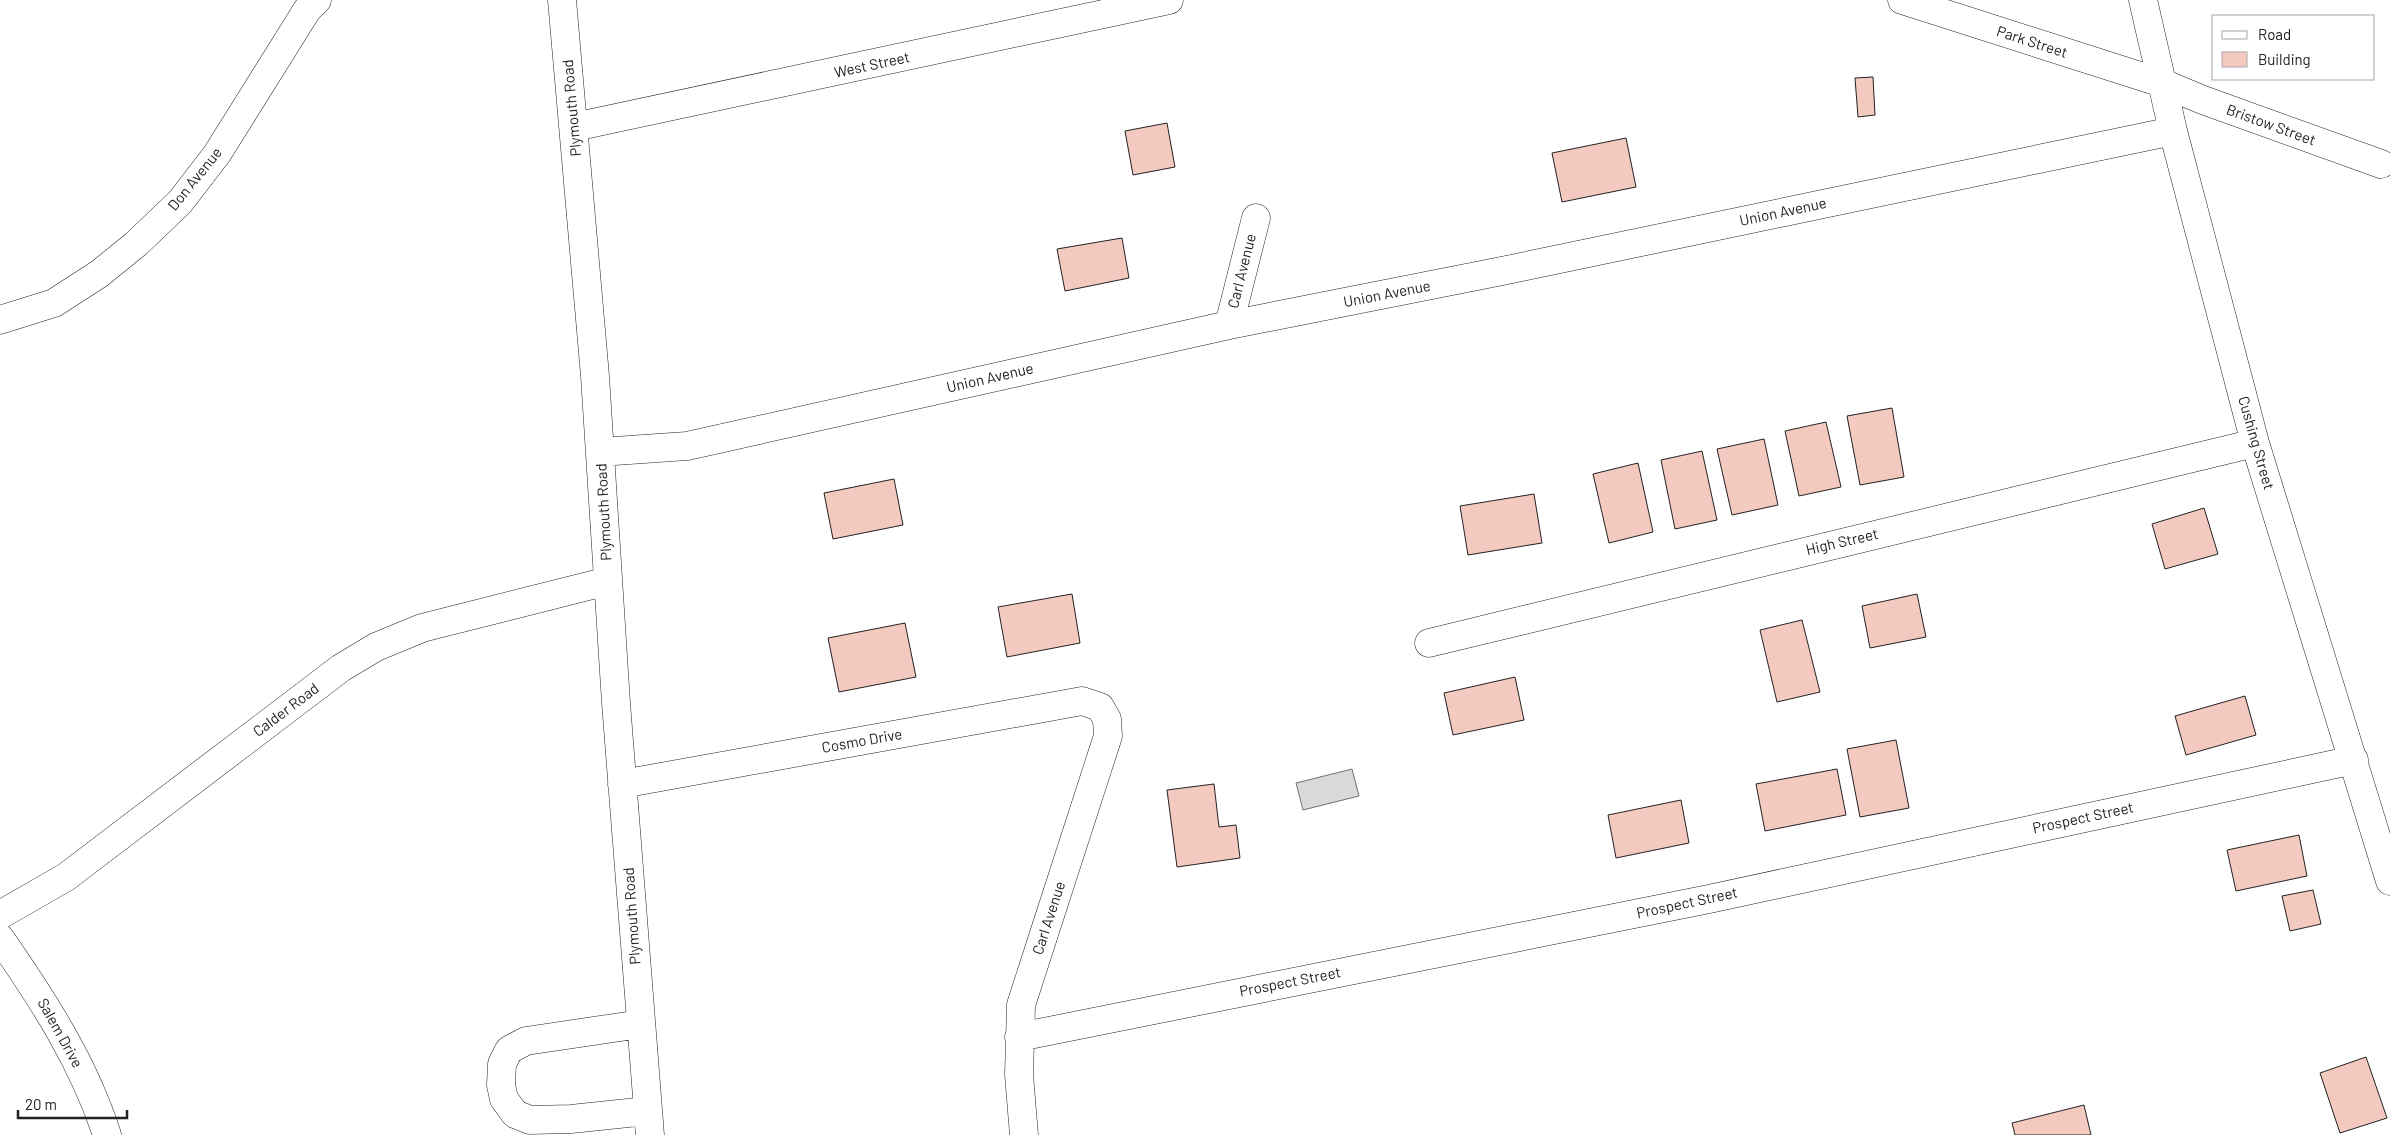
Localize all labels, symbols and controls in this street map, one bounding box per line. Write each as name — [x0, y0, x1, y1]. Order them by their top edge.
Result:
legend — [2212, 15, 2375, 80]
street label: Park Street — [1995, 21, 2070, 61]
text: Road — [2258, 25, 2291, 43]
street label: West Street — [832, 47, 911, 81]
text: Building — [2258, 50, 2311, 68]
street label: Plymouth Road — [558, 59, 584, 157]
street label: Bristow Street — [2224, 100, 2318, 149]
street label: Don Avenue — [163, 143, 225, 214]
street label: Union Avenue — [1738, 193, 1828, 229]
street label: Carl Avenue — [1223, 232, 1259, 310]
street label: Union Avenue — [1342, 276, 1432, 310]
street label: Union Avenue — [945, 358, 1035, 396]
street label: Cushing Street — [2235, 394, 2279, 492]
street label: Plymouth Road — [591, 463, 615, 561]
street label: High Street — [1804, 524, 1880, 558]
street label: Calder Road — [249, 679, 322, 740]
street label: Cosmo Drive — [820, 724, 903, 756]
street label: Prospect Street — [2031, 798, 2135, 837]
street label: Plymouth Road — [619, 867, 643, 965]
street label: Carl Avenue — [1028, 879, 1068, 957]
street label: Prospect Street — [1635, 883, 1739, 922]
street label: Prospect Street — [1238, 962, 1342, 1000]
street label: Salem Drive — [34, 995, 87, 1070]
scale bar — [18, 1088, 126, 1120]
text: 20 m — [25, 1095, 57, 1113]

